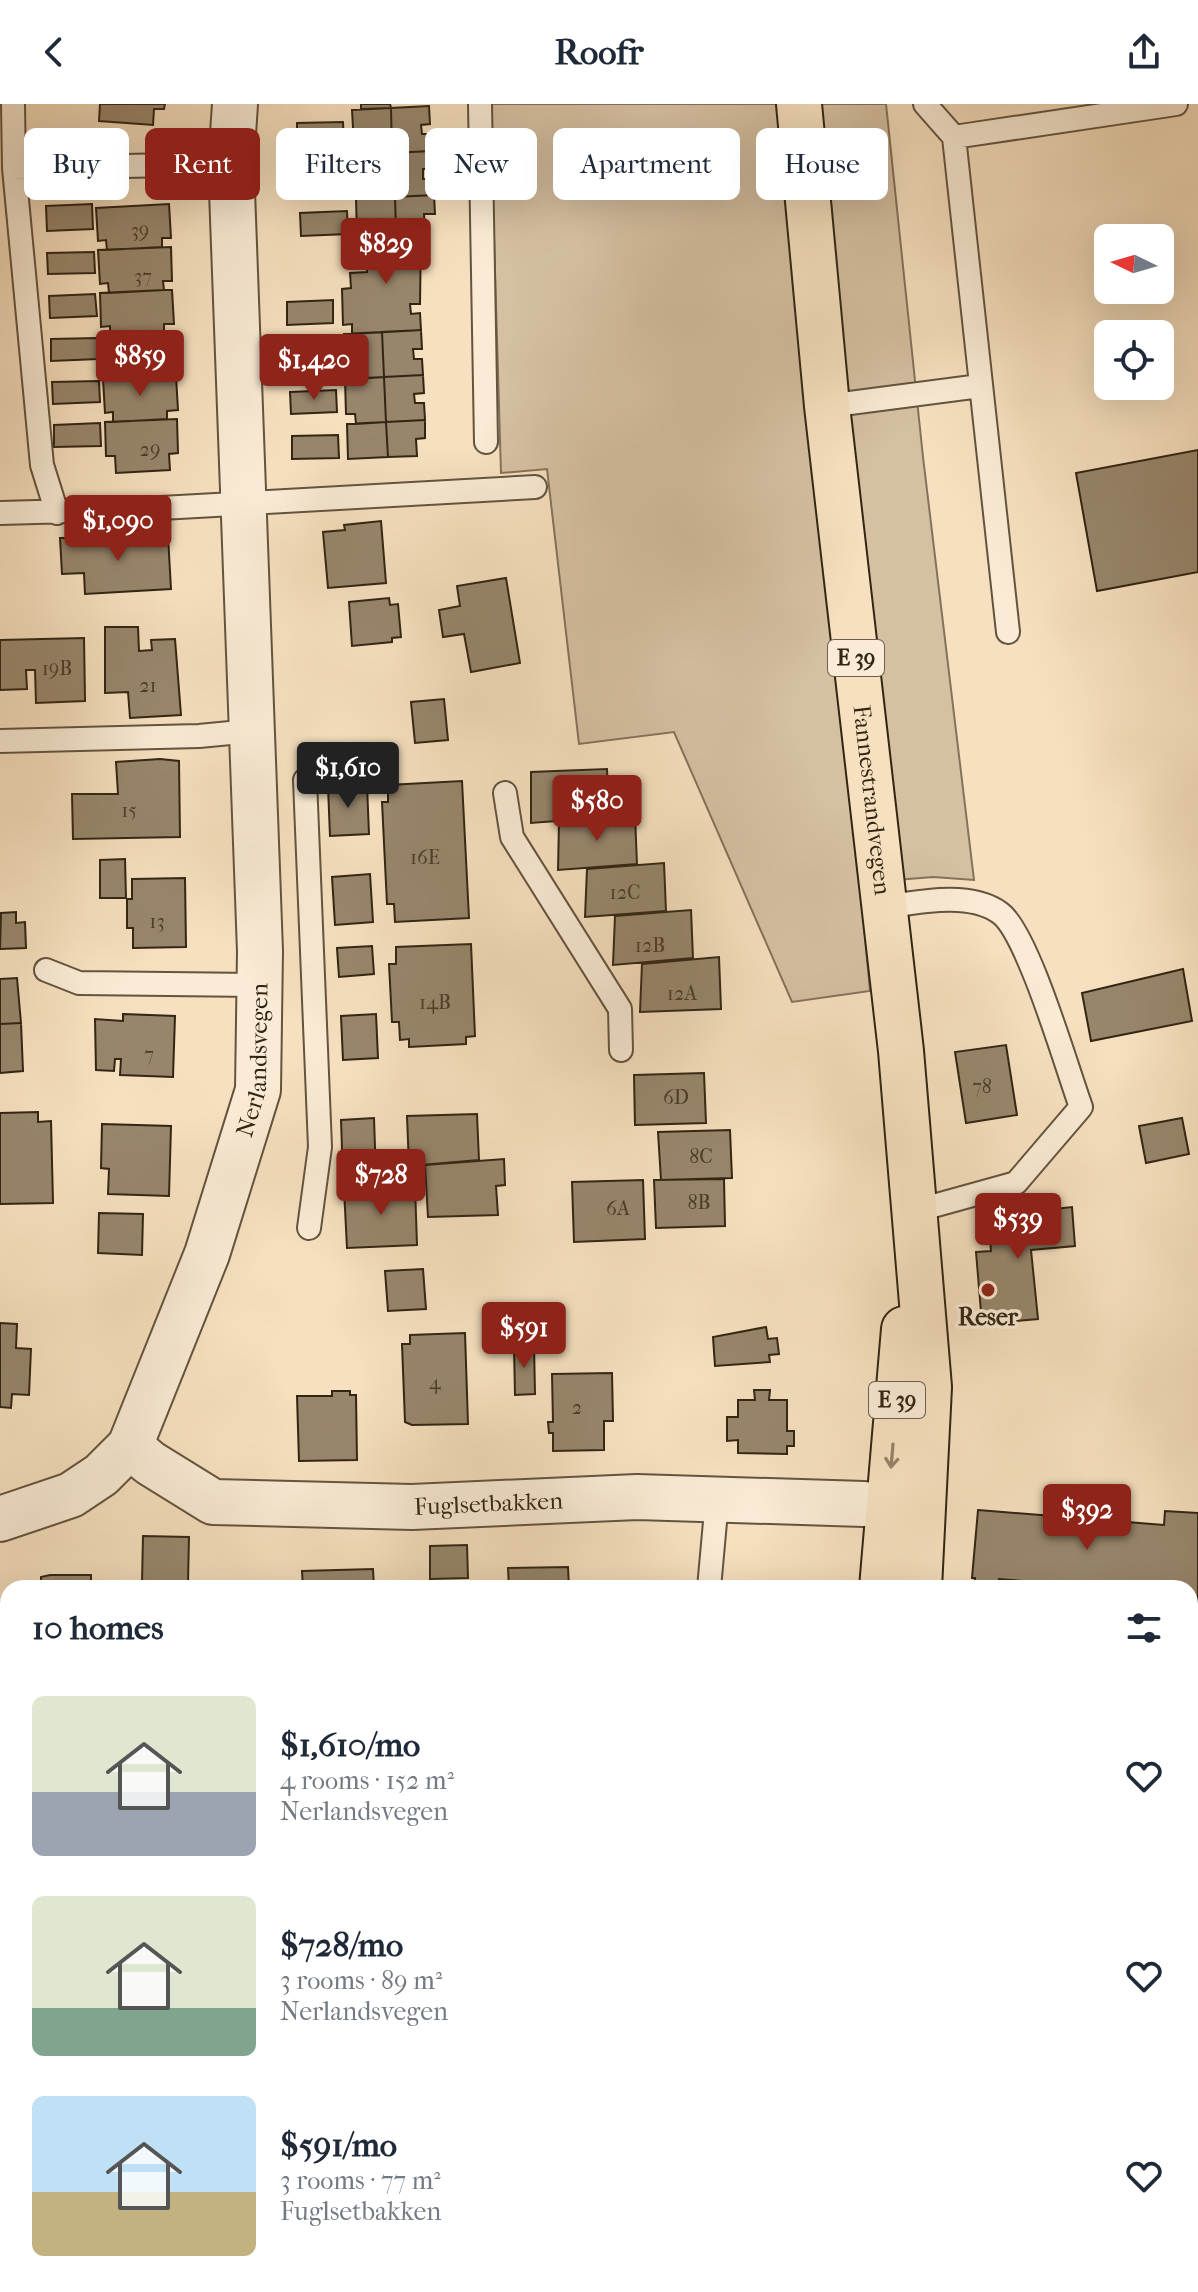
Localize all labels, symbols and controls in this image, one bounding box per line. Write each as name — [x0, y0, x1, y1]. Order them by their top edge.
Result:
icon: back — [32, 30, 76, 74]
icon: share — [1122, 30, 1166, 74]
text: Roofr — [554, 31, 644, 73]
chip: Buy — [24, 128, 129, 200]
chip: Rent — [145, 128, 260, 200]
chip: Filters — [276, 128, 409, 200]
chip: New — [425, 128, 537, 200]
chip: Apartment — [553, 128, 740, 200]
chip: House — [756, 128, 888, 200]
pin: $829 — [339, 218, 433, 286]
house number: 39 — [131, 219, 149, 242]
north arrow — [1094, 224, 1174, 304]
map controls — [1094, 224, 1174, 400]
text: $829 — [359, 228, 413, 259]
house number: 37 — [134, 265, 152, 288]
button: locate — [1094, 320, 1174, 400]
pin: $859 — [93, 330, 187, 398]
pin: $1,420 — [249, 334, 379, 402]
text: $859 — [114, 340, 166, 371]
text: $1,420 — [278, 344, 350, 375]
house number: 29 — [140, 438, 160, 461]
pin: $1,090 — [53, 495, 183, 563]
text: $1,090 — [82, 505, 154, 536]
road number: E 39 — [828, 640, 884, 676]
house number: 19B — [42, 657, 72, 680]
house number: 21 — [139, 674, 157, 697]
street label: Fannestrandvegen — [847, 704, 897, 897]
pin: $1,610 — [283, 742, 413, 810]
text: $1,610 — [315, 752, 381, 783]
pin: $580 — [550, 775, 644, 843]
text: $580 — [571, 785, 623, 816]
house number: 15 — [121, 799, 137, 822]
house number: 16E — [410, 846, 440, 869]
house number: 12C — [610, 881, 640, 904]
house number: 13 — [149, 910, 165, 933]
house number: 12B — [635, 934, 665, 957]
house number: 12A — [667, 982, 698, 1005]
street label: Nerlandsvegen — [230, 983, 274, 1140]
house number: 14B — [419, 991, 451, 1014]
house number: 7 — [144, 1043, 154, 1066]
house number: 78 — [972, 1075, 992, 1098]
house number: 6D — [663, 1086, 689, 1109]
house number: 8C — [689, 1145, 713, 1168]
pin: $728 — [334, 1149, 428, 1217]
text: $728 — [354, 1159, 408, 1190]
house number: 8B — [687, 1191, 711, 1214]
pin: $539 — [971, 1193, 1065, 1261]
house number: 6A — [606, 1197, 631, 1220]
text: $539 — [993, 1203, 1043, 1234]
marker: Reser — [979, 1281, 997, 1299]
pin: $591 — [477, 1302, 571, 1370]
place label: Reser — [958, 1303, 1019, 1331]
text: $591 — [500, 1312, 548, 1343]
house number: 4 — [429, 1371, 442, 1394]
road number: E 39 — [869, 1382, 925, 1418]
house number: 2 — [572, 1396, 582, 1419]
one-way arrow — [885, 1442, 900, 1469]
pin: $392 — [1040, 1484, 1134, 1552]
street label: Fuglsetbakken — [413, 1486, 564, 1521]
text: $392 — [1061, 1494, 1113, 1525]
icon: filters — [1122, 1606, 1166, 1650]
text: 10 homes — [32, 1608, 163, 1648]
text: $1,610/mo — [280, 1725, 420, 1765]
icon: home — [96, 1728, 192, 1824]
icon: heart — [1122, 1754, 1166, 1798]
text: 4 rooms · 152 m² — [280, 1765, 454, 1796]
text: Nerlandsvegen — [280, 1796, 448, 1827]
text: $728/mo — [280, 1925, 403, 1965]
icon: home — [96, 1928, 192, 2024]
icon: heart — [1122, 1954, 1166, 1998]
text: 3 rooms · 89 m² — [280, 1965, 442, 1996]
text: Nerlandsvegen — [280, 1996, 448, 2027]
text: $591/mo — [280, 2125, 397, 2165]
icon: home — [96, 2128, 192, 2224]
icon: heart — [1122, 2154, 1166, 2198]
text: 3 rooms · 77 m² — [280, 2165, 441, 2196]
text: Fuglsetbakken — [280, 2196, 441, 2227]

